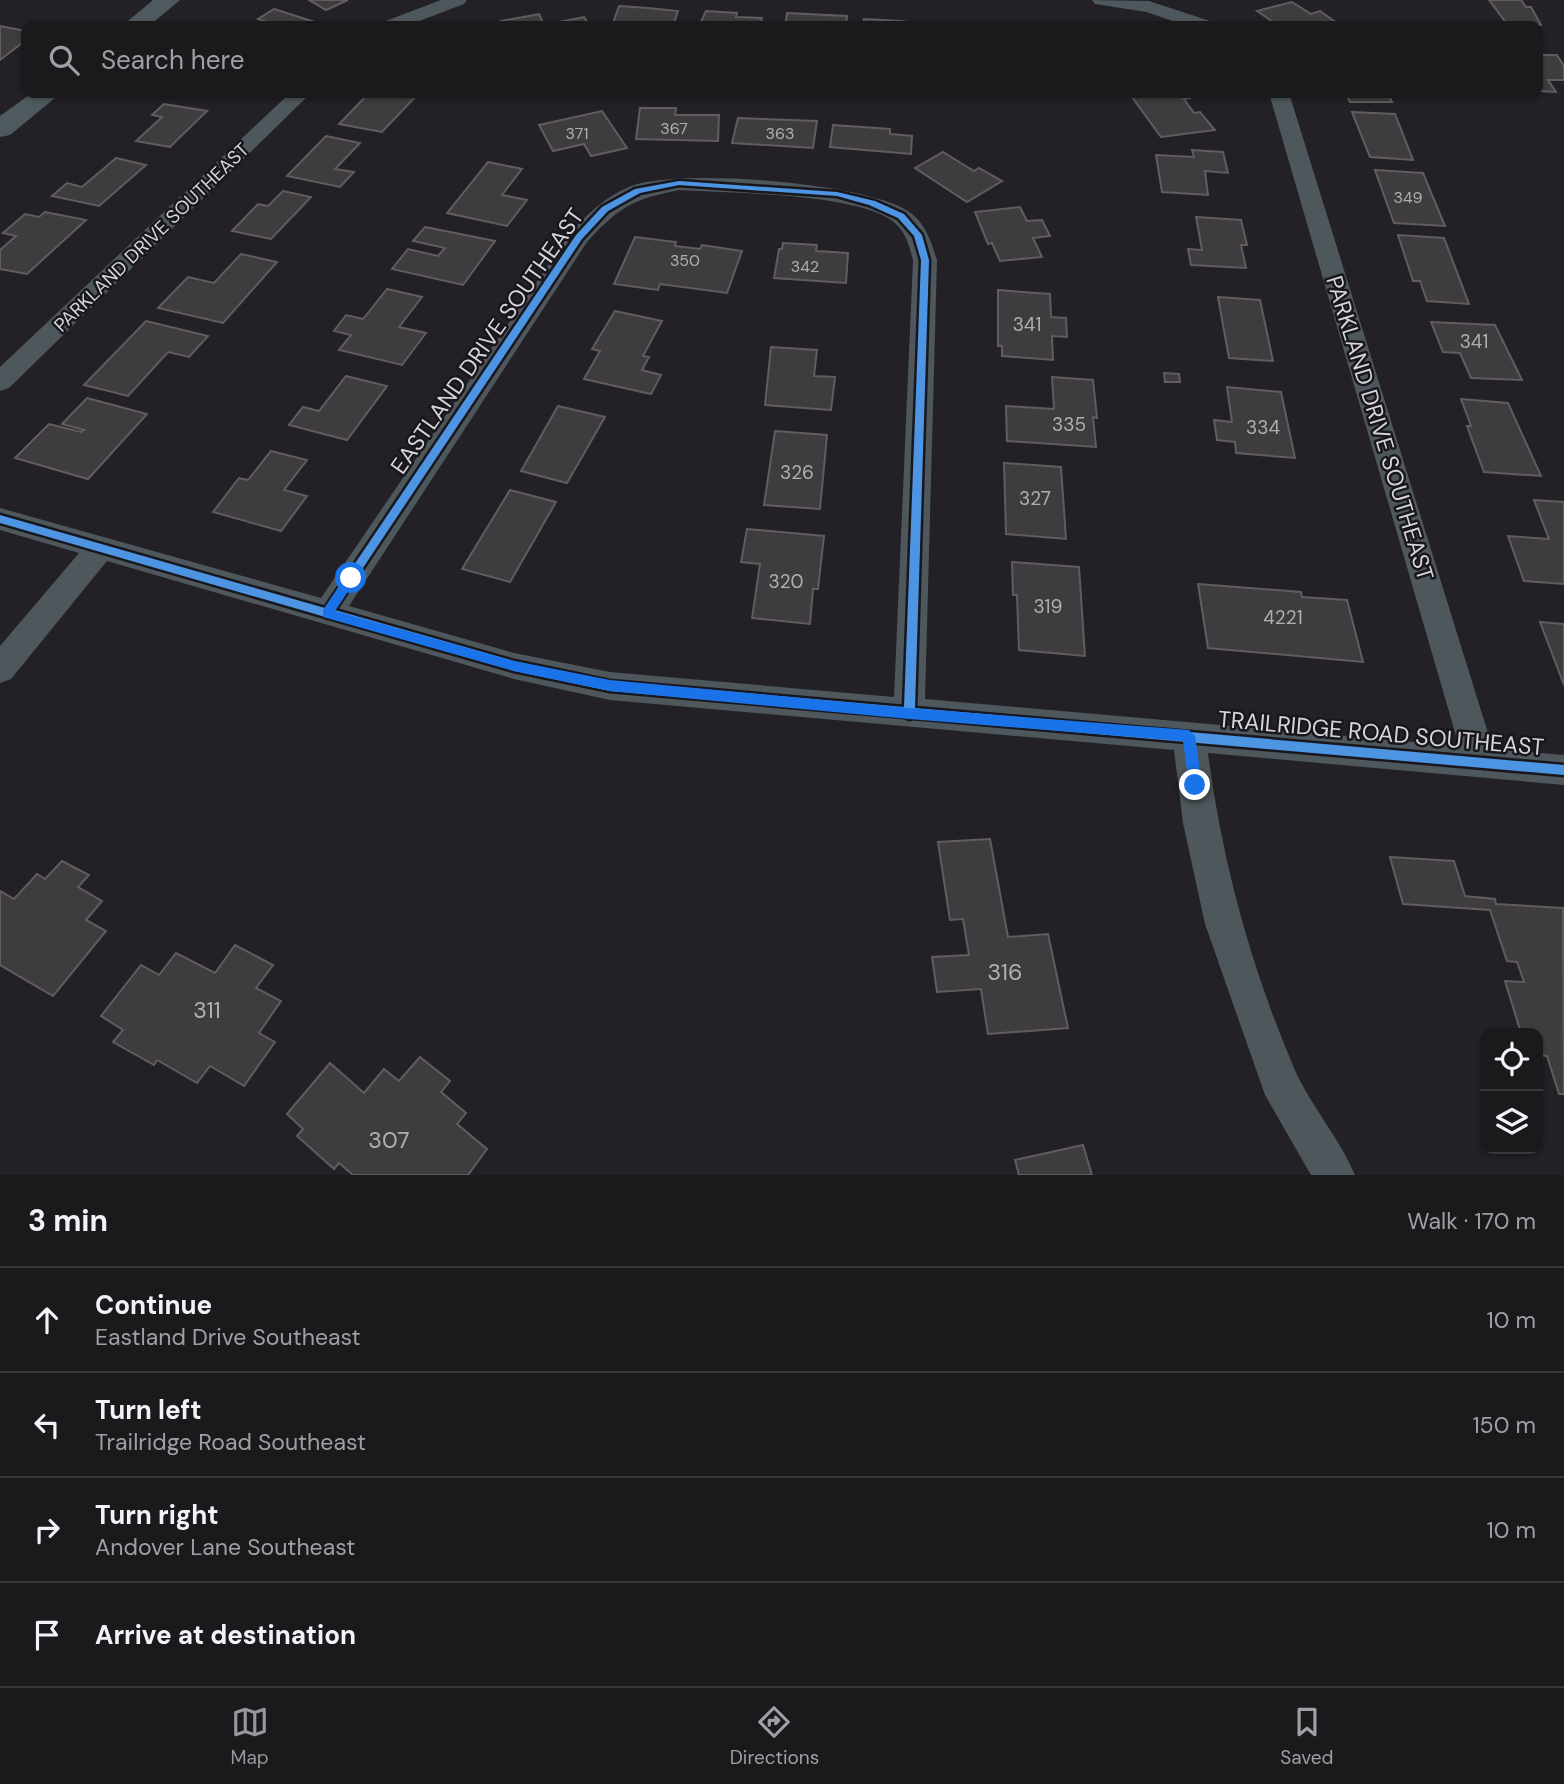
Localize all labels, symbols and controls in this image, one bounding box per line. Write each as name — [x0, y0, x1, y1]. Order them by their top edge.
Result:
search box — [21, 21, 1543, 98]
icon: search — [45, 41, 83, 79]
text: Search here — [101, 43, 244, 77]
house number: 367 — [660, 118, 688, 139]
house number: 371 — [566, 123, 588, 144]
house number: 363 — [766, 123, 794, 144]
street label: PARKLAND DRIVE SOUTHEAST — [48, 137, 255, 337]
house number: 349 — [1393, 187, 1423, 208]
street label: EASTLAND DRIVE SOUTHEAST — [384, 202, 590, 480]
house number: 350 — [670, 250, 700, 271]
house number: 342 — [791, 256, 819, 277]
street label: PARKLAND DRIVE SOUTHEAST — [1319, 272, 1441, 584]
house number: 341 — [1013, 312, 1041, 337]
house number: 341 — [1460, 329, 1488, 354]
house number: 335 — [1052, 412, 1086, 437]
house number: 334 — [1246, 415, 1280, 440]
house number: 326 — [780, 460, 814, 485]
house number: 327 — [1019, 486, 1051, 511]
route start — [335, 562, 366, 593]
house number: 320 — [769, 569, 803, 594]
house number: 319 — [1034, 594, 1062, 619]
house number: 4221 — [1263, 605, 1303, 630]
street label: TRAILRIDGE ROAD SOUTHEAST — [1217, 704, 1545, 762]
route end — [1179, 769, 1210, 800]
house number: 316 — [988, 957, 1022, 987]
house number: 311 — [193, 995, 221, 1025]
map controls — [1480, 1028, 1543, 1154]
button: locate — [1480, 1028, 1543, 1091]
button: layers — [1480, 1091, 1543, 1154]
house number: 307 — [368, 1125, 410, 1155]
text: 3 min — [28, 1201, 108, 1240]
text: Walk · 170 m — [1407, 1206, 1536, 1236]
text: Continue — [95, 1288, 212, 1322]
icon: ahead — [28, 1301, 66, 1339]
text: 10 m — [1486, 1305, 1536, 1335]
text: Eastland Drive Southeast — [95, 1322, 361, 1352]
text: Turn left — [95, 1393, 202, 1427]
icon: left — [28, 1406, 66, 1444]
text: 150 m — [1472, 1410, 1536, 1440]
text: Trailridge Road Southeast — [95, 1427, 366, 1457]
text: Turn right — [95, 1498, 219, 1532]
icon: right — [28, 1511, 66, 1549]
text: 10 m — [1486, 1515, 1536, 1545]
text: Andover Lane Southeast — [95, 1532, 355, 1562]
icon: arrive — [28, 1616, 66, 1654]
text: Arrive at destination — [95, 1618, 356, 1652]
tab: Map — [231, 1703, 269, 1770]
tab: Directions — [730, 1703, 819, 1770]
tab: Saved — [1280, 1703, 1333, 1770]

